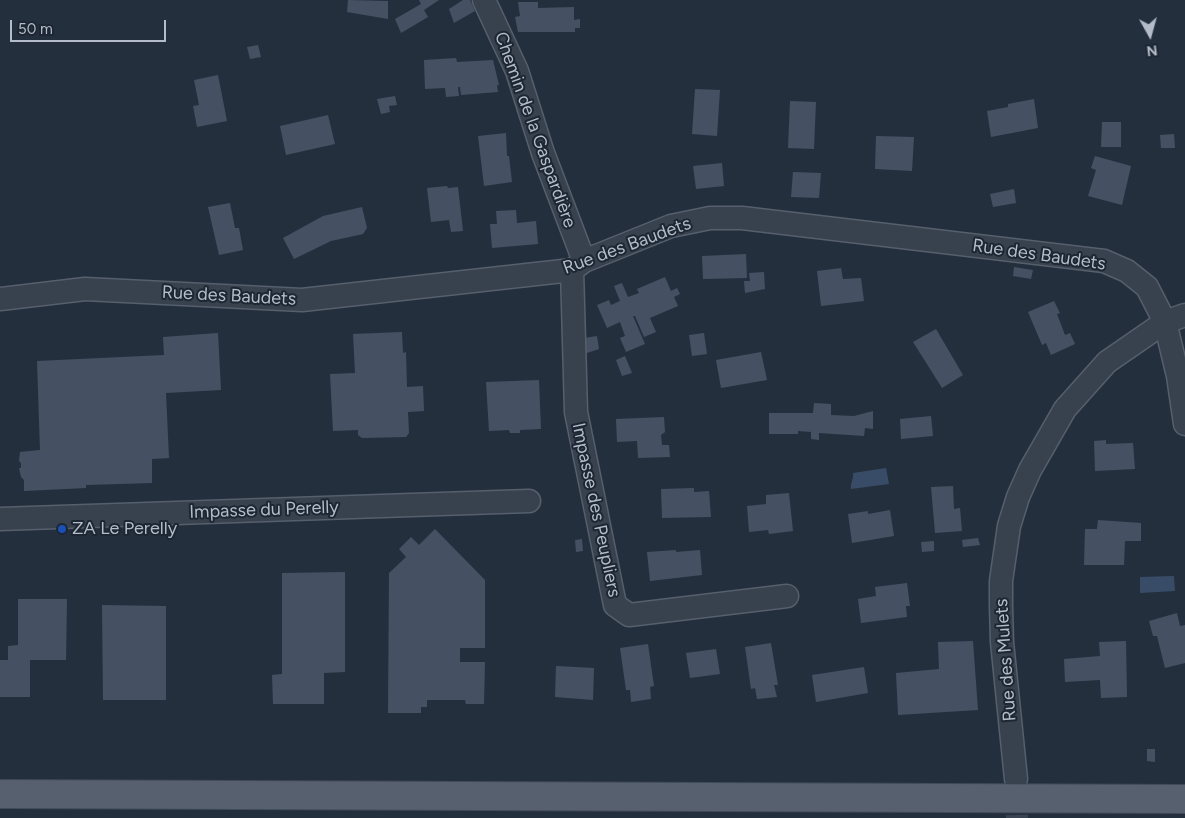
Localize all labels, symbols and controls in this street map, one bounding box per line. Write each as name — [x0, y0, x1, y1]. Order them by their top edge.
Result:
scale bar — [12, 10, 169, 42]
north arrow — [1125, 10, 1175, 60]
text: 50 m — [18, 20, 53, 38]
street label: Chemin de la Gaspardière — [489, 29, 581, 231]
text: N — [1145, 41, 1158, 59]
street label: Rue des Baudets — [560, 213, 694, 279]
street label: Rue des Baudets — [971, 235, 1107, 275]
street label: Rue des Baudets — [161, 282, 297, 310]
street label: Impasse des Peupliers — [567, 421, 625, 599]
street label: Impasse du Perelly — [189, 497, 339, 523]
place label: ZA Le Perelly — [72, 518, 177, 540]
marker: ZA Le Perelly — [56, 523, 68, 535]
street label: Rue des Mulets — [991, 598, 1021, 722]

